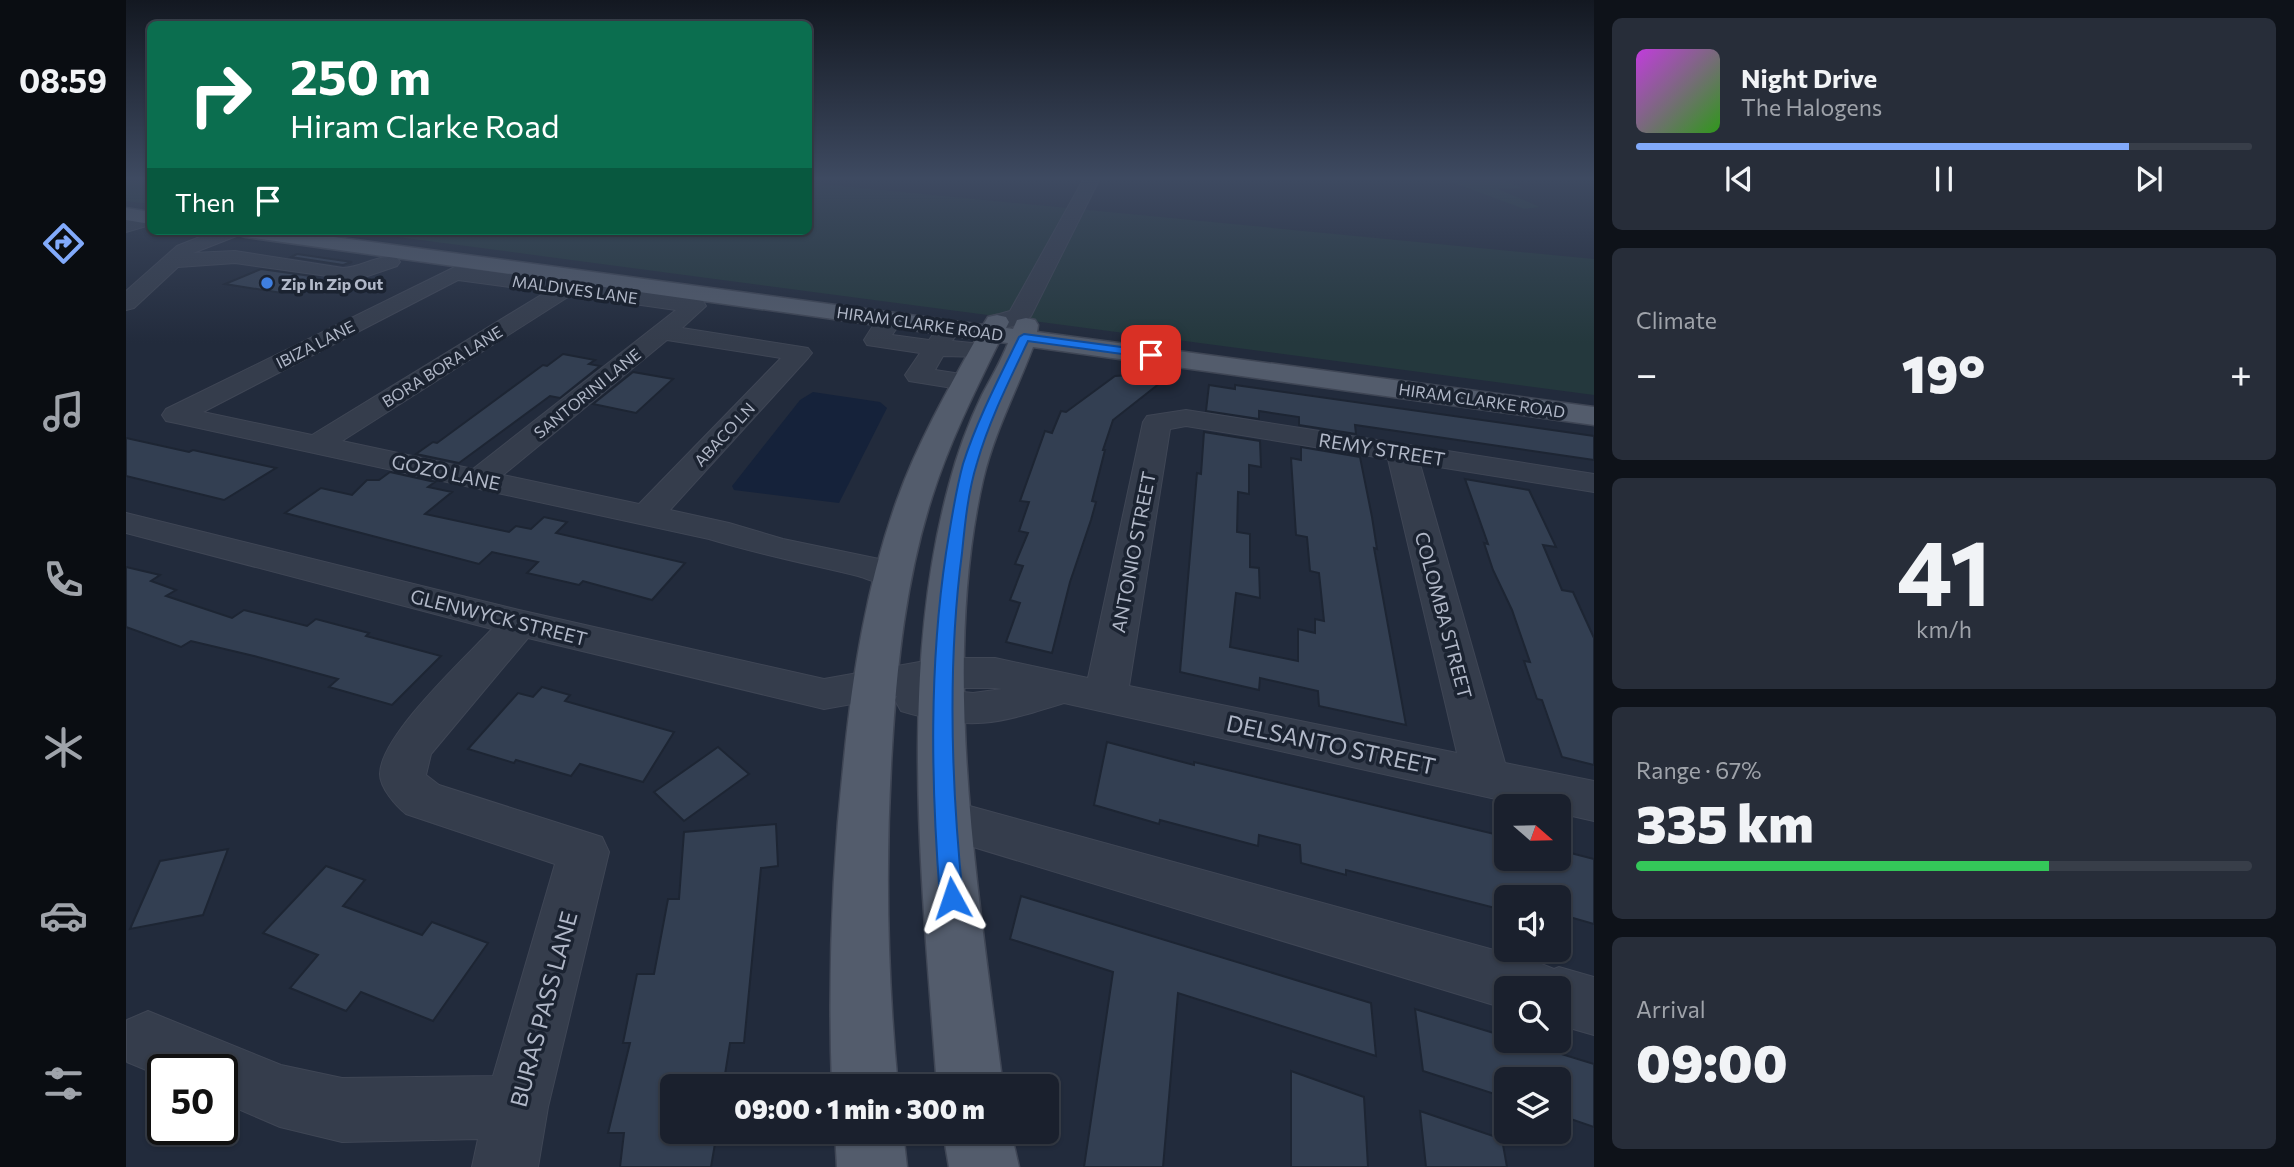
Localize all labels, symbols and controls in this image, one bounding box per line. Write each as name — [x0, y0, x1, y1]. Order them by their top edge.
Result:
text: 250 m — [290, 45, 431, 105]
icon: right — [175, 49, 266, 140]
text: 08:59 — [19, 60, 107, 100]
text: Night Drive — [1741, 62, 1877, 93]
text: The Halogens — [1741, 93, 1882, 121]
text: Hiram Clarke Road — [290, 105, 559, 145]
icon: previous — [1720, 160, 1758, 198]
icon: pause — [1925, 160, 1963, 198]
icon: next — [2130, 160, 2168, 198]
icon: arrive — [249, 182, 287, 220]
text: Then — [175, 186, 235, 217]
icon: directions — [39, 219, 88, 268]
street label: MALDIVES LANE — [511, 271, 639, 307]
place label: Zip In Zip Out — [281, 274, 383, 293]
marker: Zip In Zip Out — [259, 275, 275, 291]
street label: HIRAM CLARKE ROAD — [836, 302, 1004, 344]
text: Climate — [1636, 306, 1717, 334]
street label: IBIZA LANE — [272, 316, 358, 372]
street label: BORA BORA LANE — [378, 321, 506, 411]
pin — [1121, 325, 1181, 385]
icon: arrive — [1132, 336, 1170, 374]
text: 19° — [1902, 340, 1985, 404]
street label: SANTORINI LANE — [530, 344, 644, 442]
text: − — [1636, 349, 1658, 396]
text: + — [2230, 349, 2252, 396]
street label: HIRAM CLARKE ROAD — [1398, 379, 1566, 421]
icon: music — [39, 387, 88, 436]
street label: ABACO LN — [690, 398, 758, 470]
street label: REMY STREET — [1317, 428, 1447, 470]
street label: GOZO LANE — [390, 449, 502, 495]
street label: ANTONIO STREET — [1106, 469, 1160, 635]
text: 41 — [1897, 513, 1991, 625]
street label: COLOMBA STREET — [1411, 529, 1477, 701]
icon: phone — [39, 555, 88, 604]
street label: GLENWYCK STREET — [408, 584, 590, 650]
text: km/h — [1916, 615, 1972, 643]
street label: DELSANTO STREET — [1224, 708, 1438, 780]
icon: climate — [39, 723, 88, 772]
text: Range · 67% — [1636, 756, 1761, 784]
text: 335 km — [1636, 790, 1814, 854]
north arrow — [1494, 794, 1572, 872]
map controls — [1494, 794, 1571, 1144]
position arrow — [915, 861, 989, 935]
button: sound — [1494, 885, 1571, 962]
icon: car — [39, 891, 88, 940]
street label: BURAS PASS LANE — [503, 908, 583, 1110]
button: search — [1494, 976, 1571, 1053]
text: Arrival — [1636, 995, 1706, 1023]
text: 09:00 — [1636, 1029, 1788, 1093]
speed limit sign: 50 — [147, 1054, 238, 1145]
icon: filters — [39, 1059, 88, 1108]
button: layers — [1494, 1067, 1571, 1144]
text: 09:00 · 1 min · 300 m — [734, 1093, 985, 1124]

